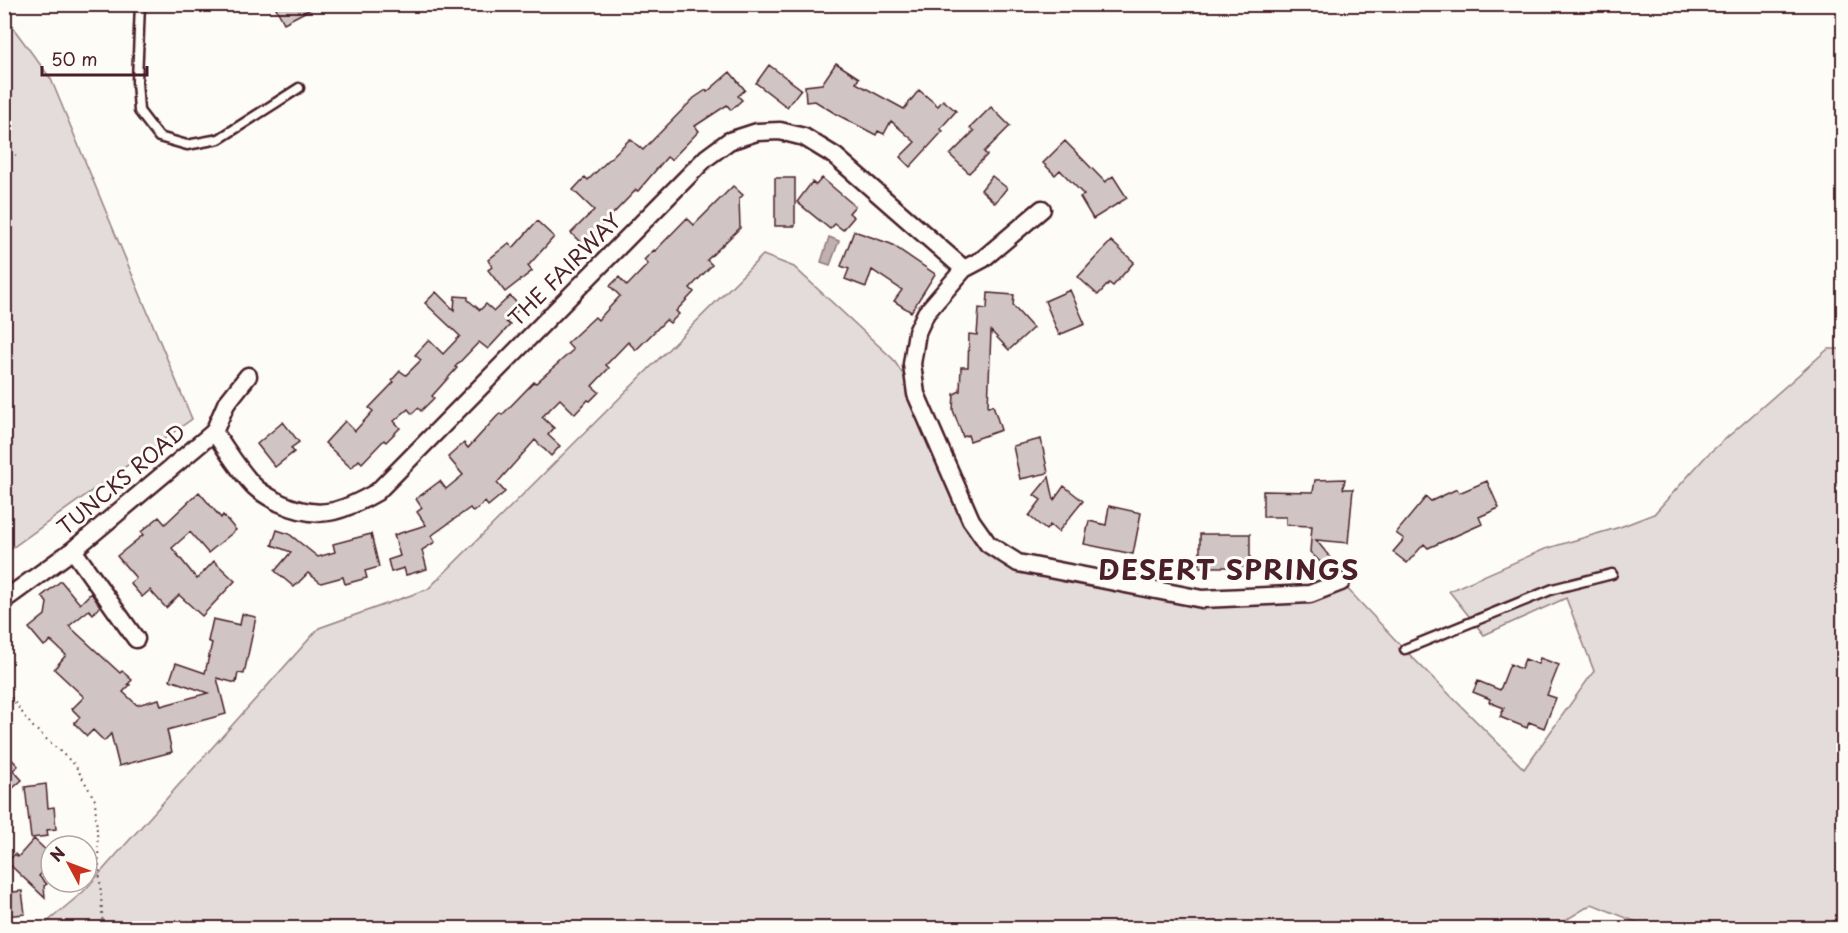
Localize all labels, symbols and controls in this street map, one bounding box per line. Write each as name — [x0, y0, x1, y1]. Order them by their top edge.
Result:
scale bar — [42, 39, 147, 77]
text: 50 m — [51, 45, 98, 72]
street label: THE FAIRWAY — [500, 205, 627, 332]
street label: TUNCKS ROAD — [50, 415, 192, 542]
district label: DESERT SPRINGS — [1098, 548, 1360, 589]
north arrow — [39, 834, 99, 894]
text: N — [44, 841, 70, 866]

